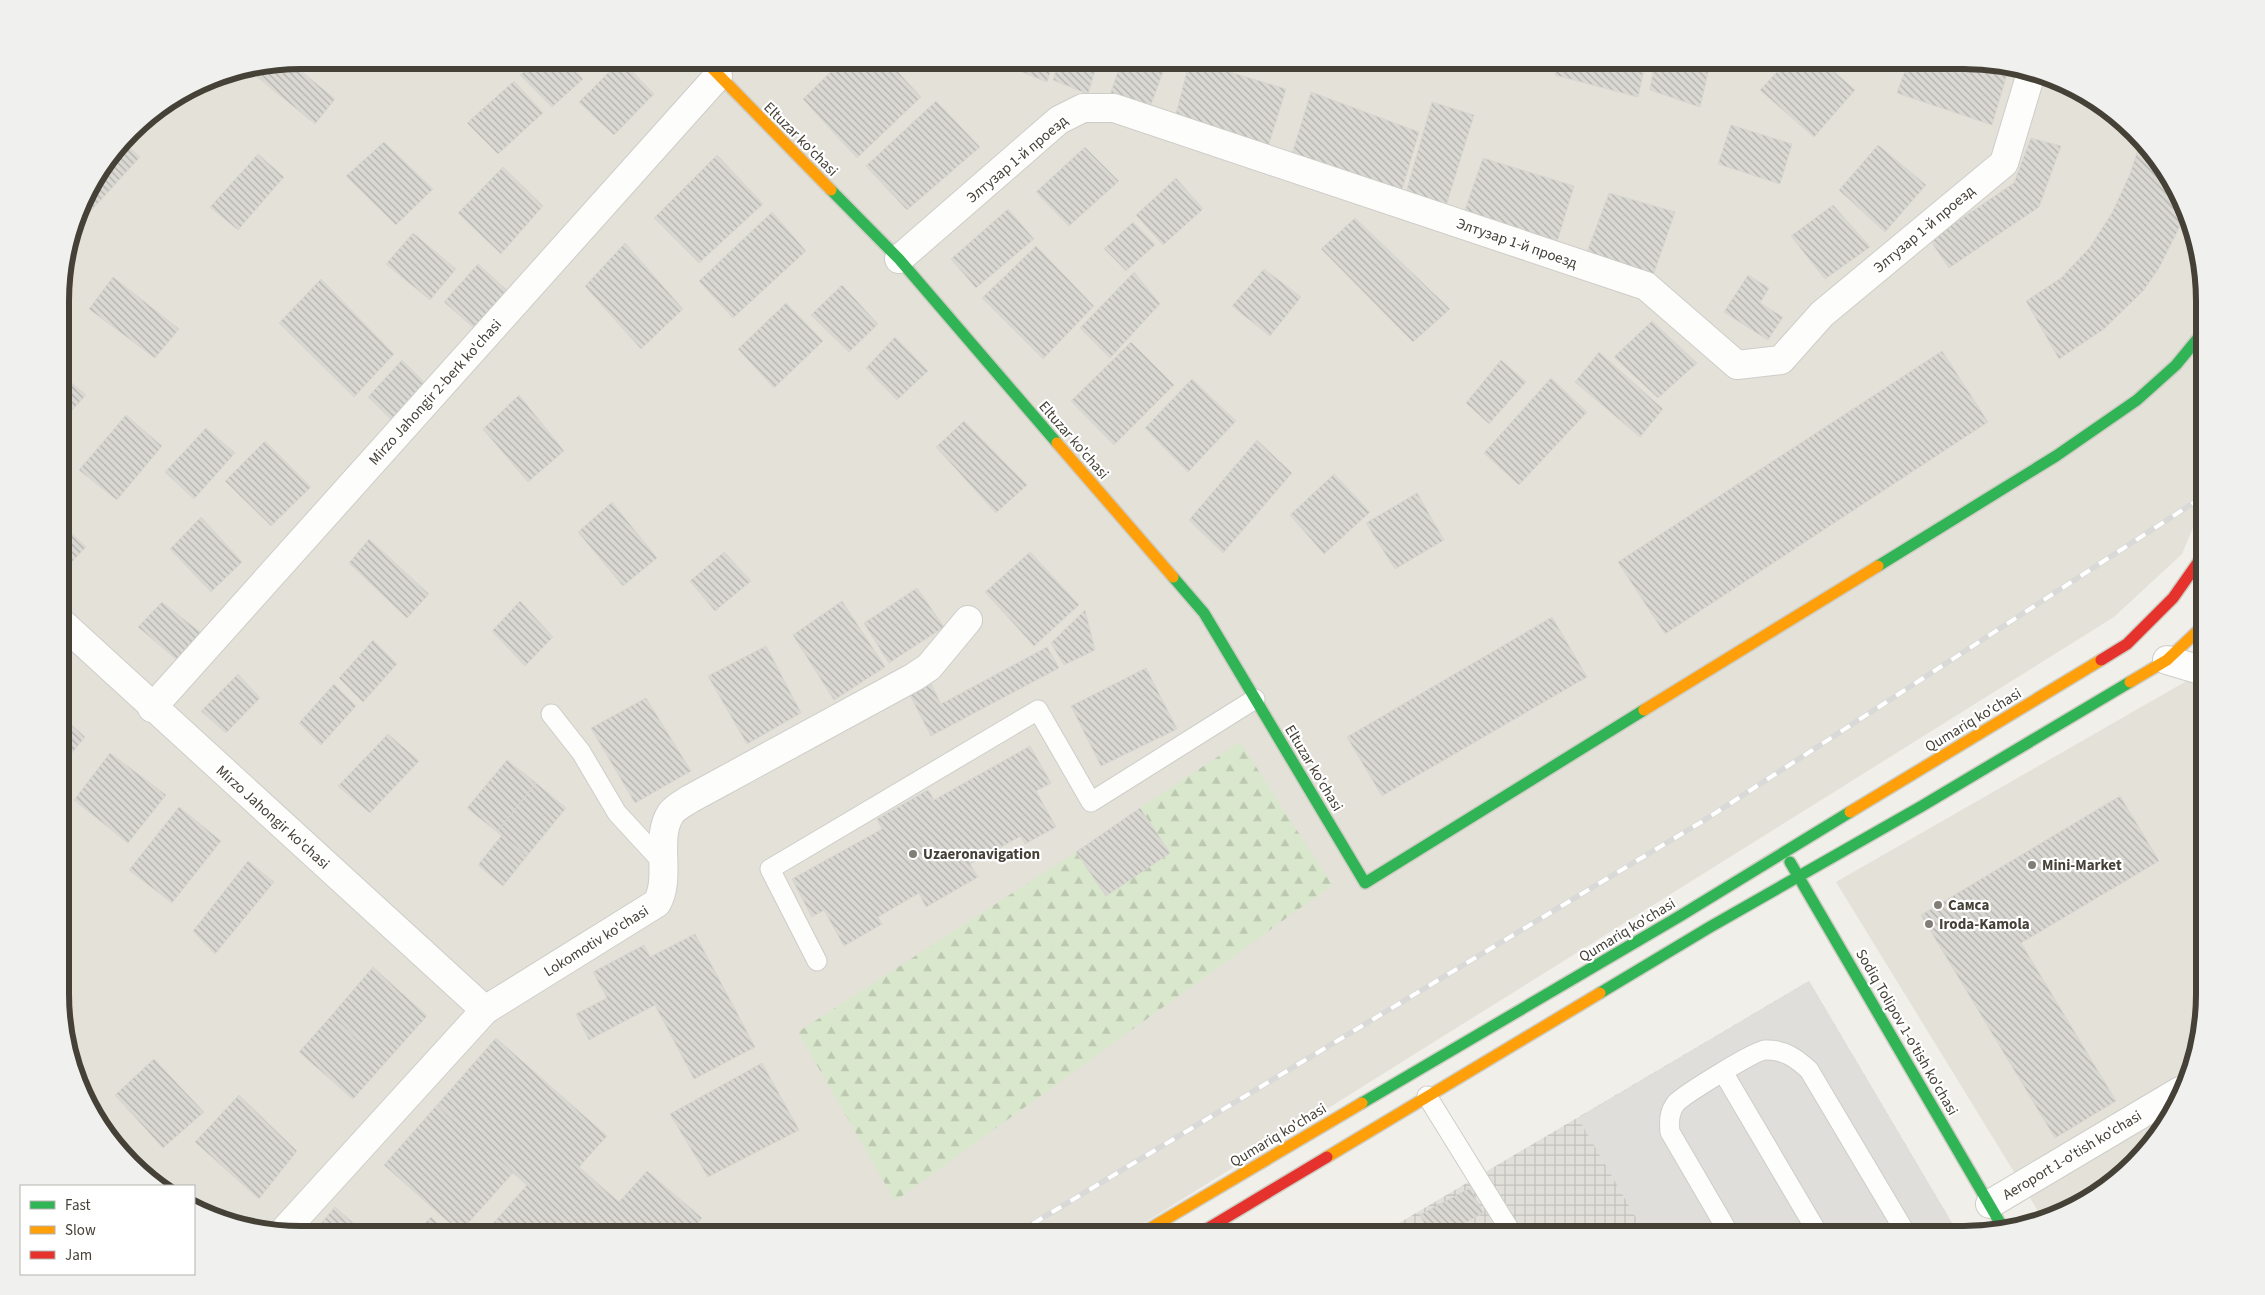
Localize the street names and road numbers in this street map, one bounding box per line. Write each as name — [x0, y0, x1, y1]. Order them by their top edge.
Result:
street label: Eltuzar ko'chasi — [759, 97, 843, 181]
street label: Элтузар 1-й проезд — [962, 111, 1073, 208]
street label: Элтузар 1-й проезд — [1869, 181, 1980, 278]
street label: Элтузар 1-й проезд — [1454, 213, 1580, 274]
street label: Mirzo Jahongir 2-berk ko'chasi — [364, 315, 507, 470]
street label: Eltuzar ko'chasi — [1034, 397, 1114, 484]
street label: Qumariq ko'chasi — [1921, 683, 2025, 758]
street label: Eltuzar ko'chasi — [1279, 721, 1348, 815]
street label: Mirzo Jahongir ko'chasi — [211, 761, 334, 874]
street label: Qumariq ko'chasi — [1575, 893, 1679, 968]
street label: Lokomotiv ko'chasi — [540, 901, 653, 982]
street label: Sodiq Tolipov 1-o'tish ko'chasi — [1850, 945, 1963, 1119]
street label: Qumariq ko'chasi — [1226, 1098, 1330, 1173]
street label: Aeroport 1-o'tish ko'chasi — [1999, 1105, 2146, 1205]

